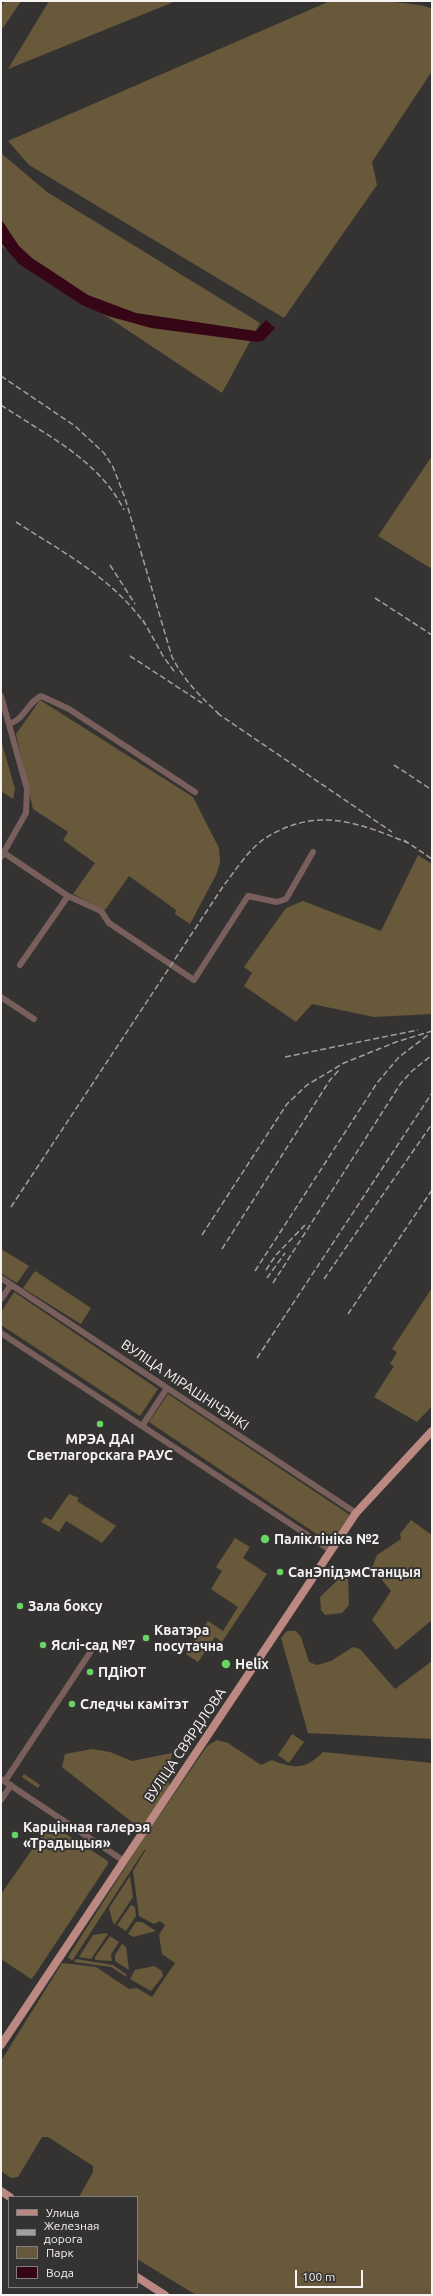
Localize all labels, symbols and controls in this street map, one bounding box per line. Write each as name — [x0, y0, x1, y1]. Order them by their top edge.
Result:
street label: ВУЛІЦА МІРАШНІЧЭНКІ — [118, 1336, 252, 1434]
marker: МРЭА ДАІ Светлагорскага РАУС — [95, 1419, 105, 1429]
place label: МРЭА ДАІ Светлагорскага РАУС — [27, 1431, 173, 1464]
place label: Паліклініка №2 — [274, 1531, 379, 1547]
marker: Паліклініка №2 — [259, 1533, 271, 1545]
place label: СанЭпідэмСтанцыя — [288, 1564, 421, 1580]
marker: СанЭпідэмСтанцыя — [275, 1567, 285, 1577]
place label: Зала боксу — [28, 1598, 102, 1614]
marker: Зала боксу — [15, 1601, 25, 1611]
place label: Кватэра посутачна — [154, 1622, 224, 1654]
marker: Кватэра посутачна — [141, 1633, 151, 1643]
place label: Яслі-сад №7 — [51, 1637, 135, 1653]
marker: Яслі-сад №7 — [38, 1640, 48, 1650]
place label: Helix — [235, 1656, 269, 1672]
marker: Helix — [220, 1658, 232, 1670]
place label: ПДіЮТ — [98, 1664, 146, 1680]
marker: ПДіЮТ — [85, 1667, 95, 1677]
street label: ВУЛІЦА СВЯРДЛОВА — [141, 1685, 229, 1805]
place label: Следчы камітэт — [80, 1696, 188, 1712]
marker: Следчы камітэт — [67, 1699, 77, 1709]
place label: Карцінная галерэя «Традыцыя» — [23, 1819, 150, 1852]
marker: Карцінная галерэя «Традыцыя» — [10, 1830, 20, 1840]
legend — [8, 2196, 138, 2288]
text: Улица — [46, 2206, 79, 2219]
text: Железная дорога — [44, 2219, 100, 2245]
text: Парк — [46, 2246, 74, 2259]
scale bar — [297, 2262, 365, 2288]
text: Вода — [46, 2266, 74, 2279]
text: 100 m — [302, 2270, 335, 2283]

